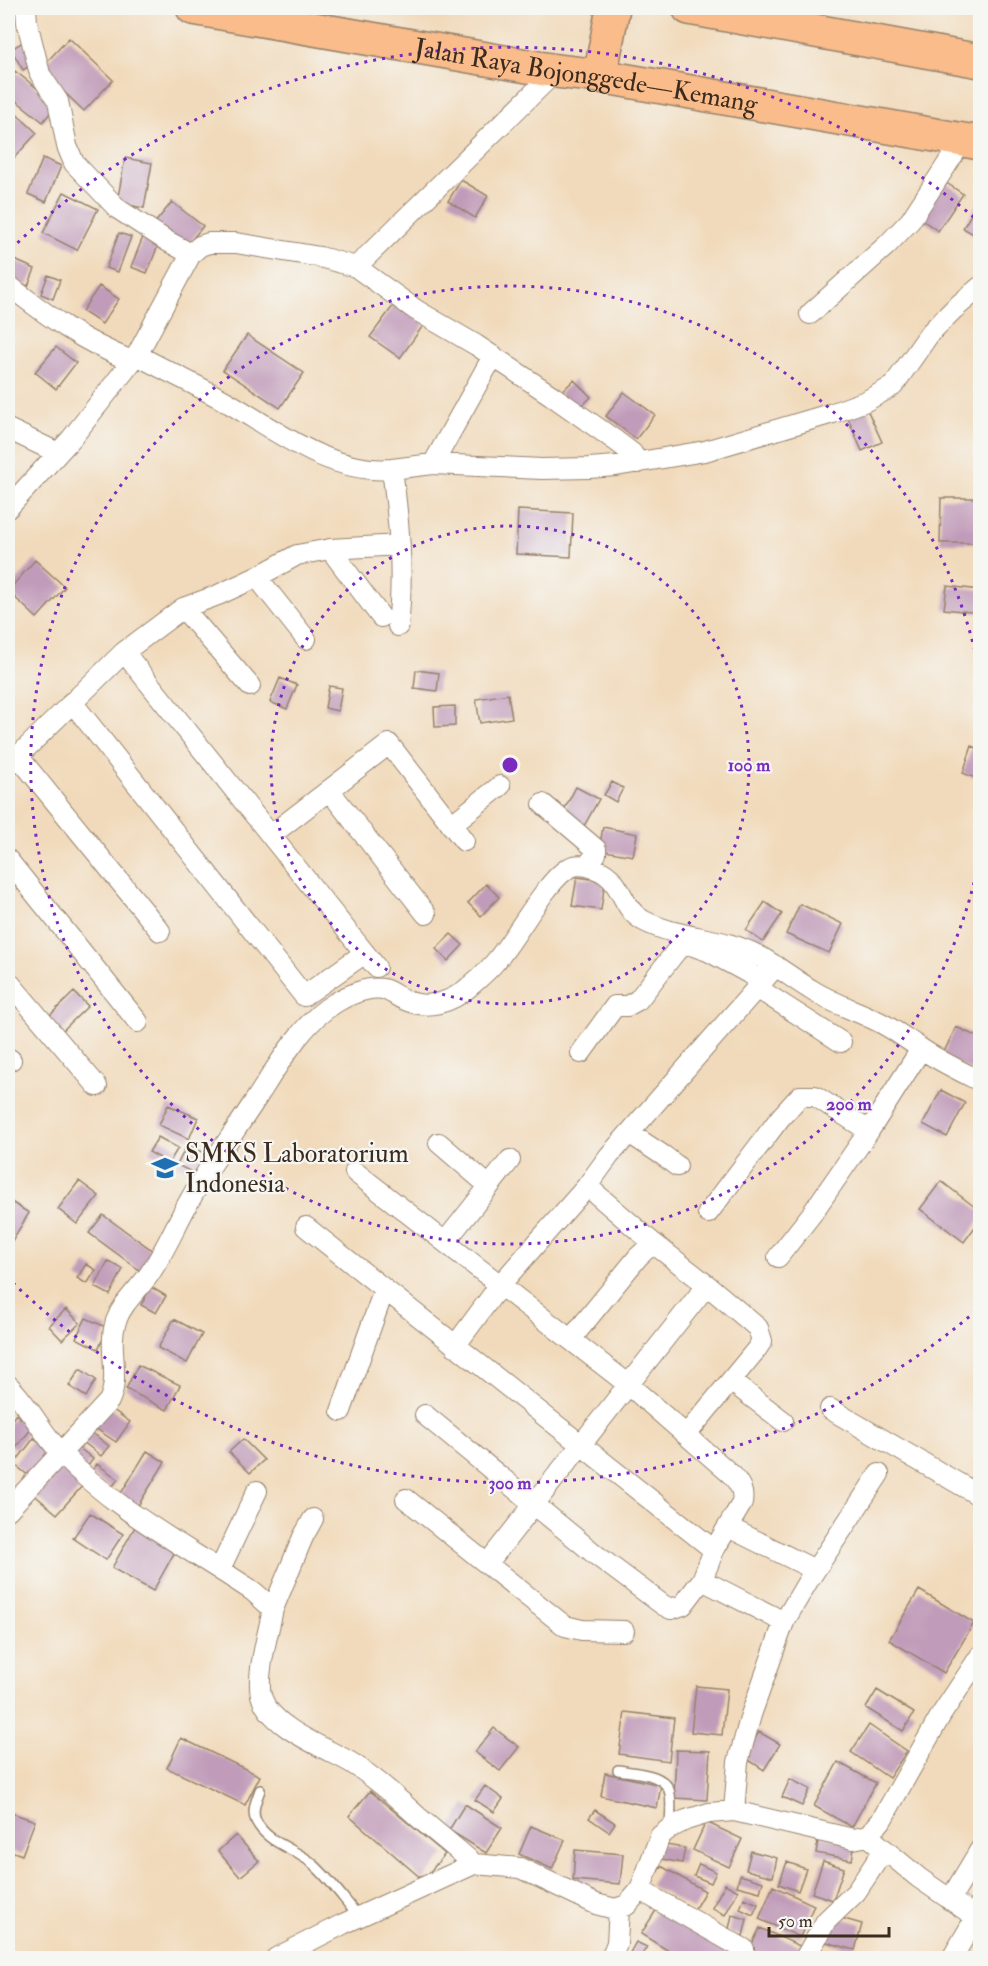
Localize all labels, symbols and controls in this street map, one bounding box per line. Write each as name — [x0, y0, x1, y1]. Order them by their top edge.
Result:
street label: Jalan Raya Bojonggede—Kemang — [411, 32, 761, 121]
text: 100 m — [728, 754, 771, 777]
centre of rings — [500, 755, 520, 775]
text: 200 m — [826, 1093, 873, 1116]
place label: SMKS Laboratorium Indonesia — [185, 1138, 409, 1200]
school or university icon: SMKS Laboratorium Indonesia — [150, 1153, 180, 1183]
text: 300 m — [488, 1472, 533, 1495]
scale bar — [769, 1900, 889, 1938]
text: 50 m — [778, 1910, 813, 1933]

